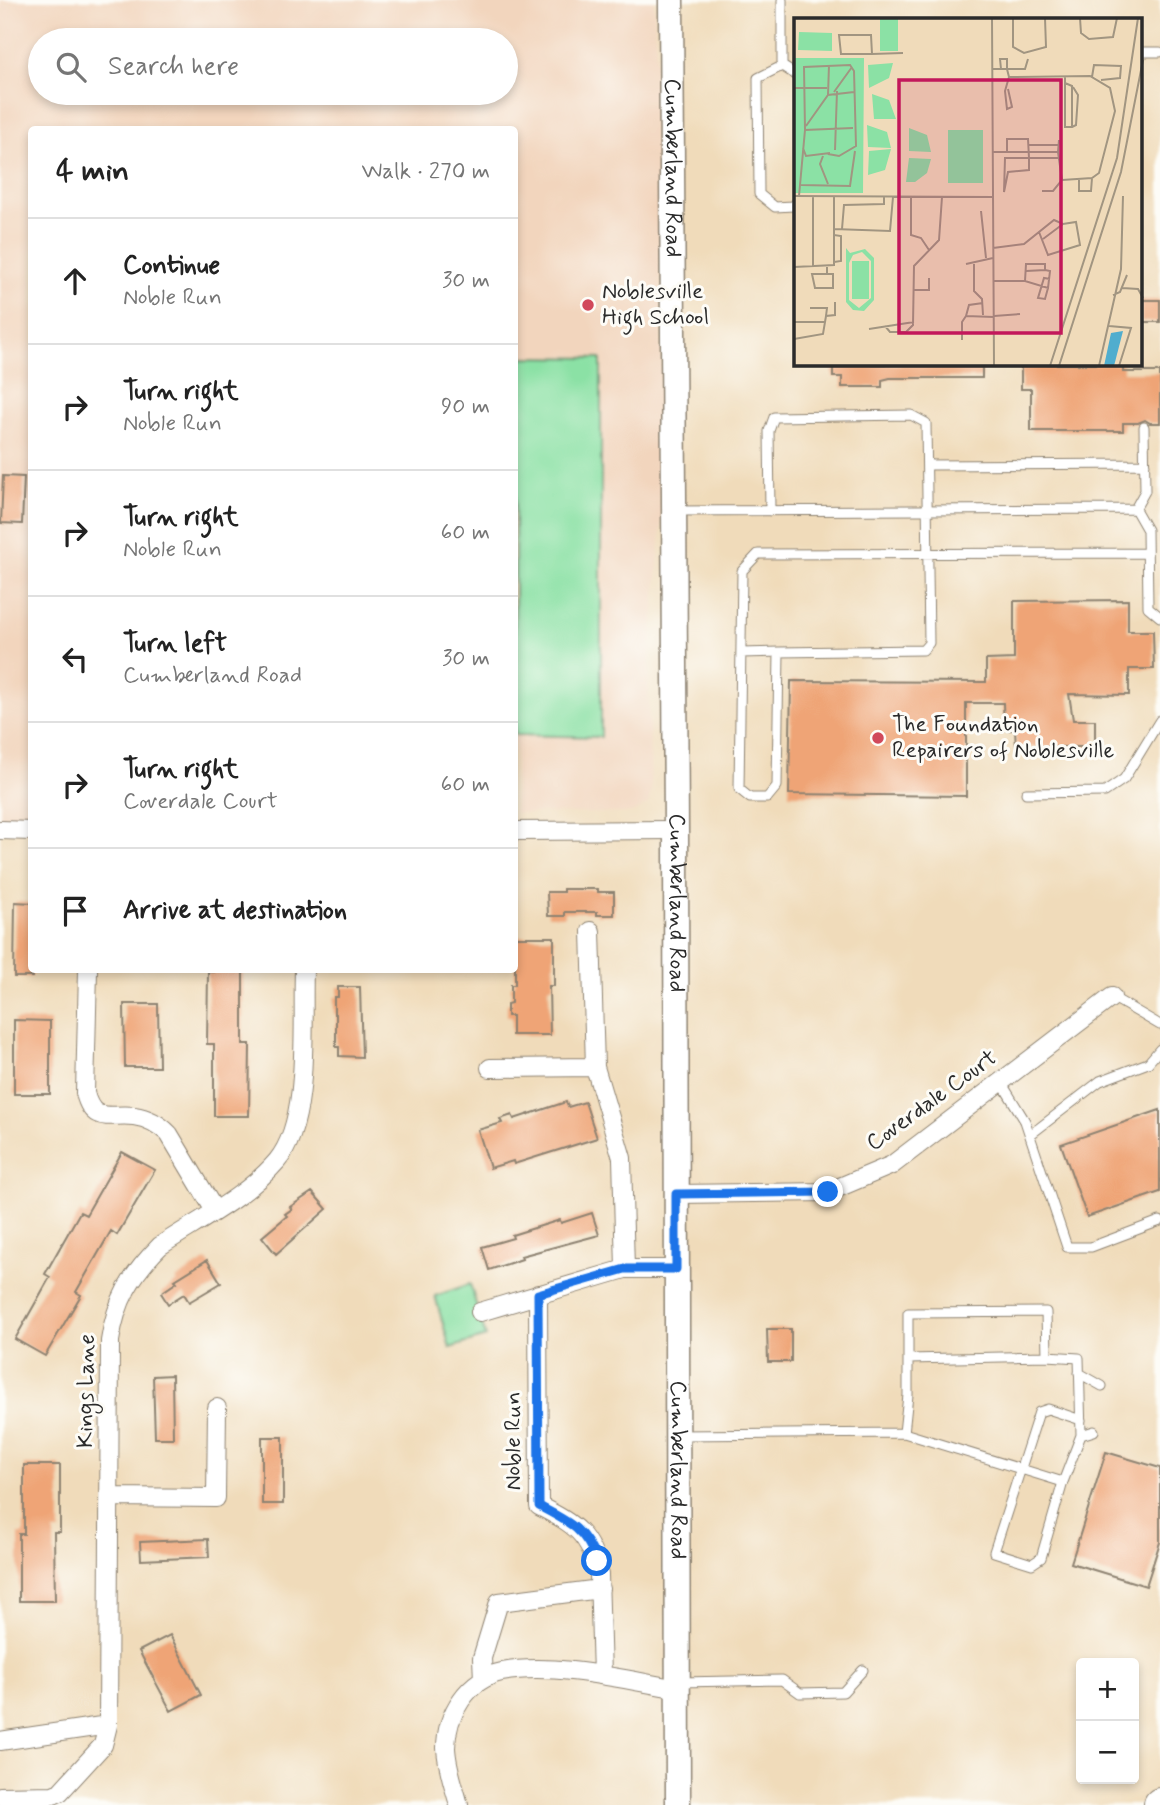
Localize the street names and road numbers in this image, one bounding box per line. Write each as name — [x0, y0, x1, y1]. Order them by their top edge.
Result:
street label: Cumberland Road — [656, 78, 688, 258]
street label: Cumberland Road — [661, 813, 691, 993]
street label: Coverdale Court — [861, 1043, 1003, 1159]
street label: Kings Lane — [71, 1334, 105, 1448]
street label: Cumberland Road — [662, 1380, 692, 1560]
street label: Noble Run — [499, 1392, 529, 1490]

